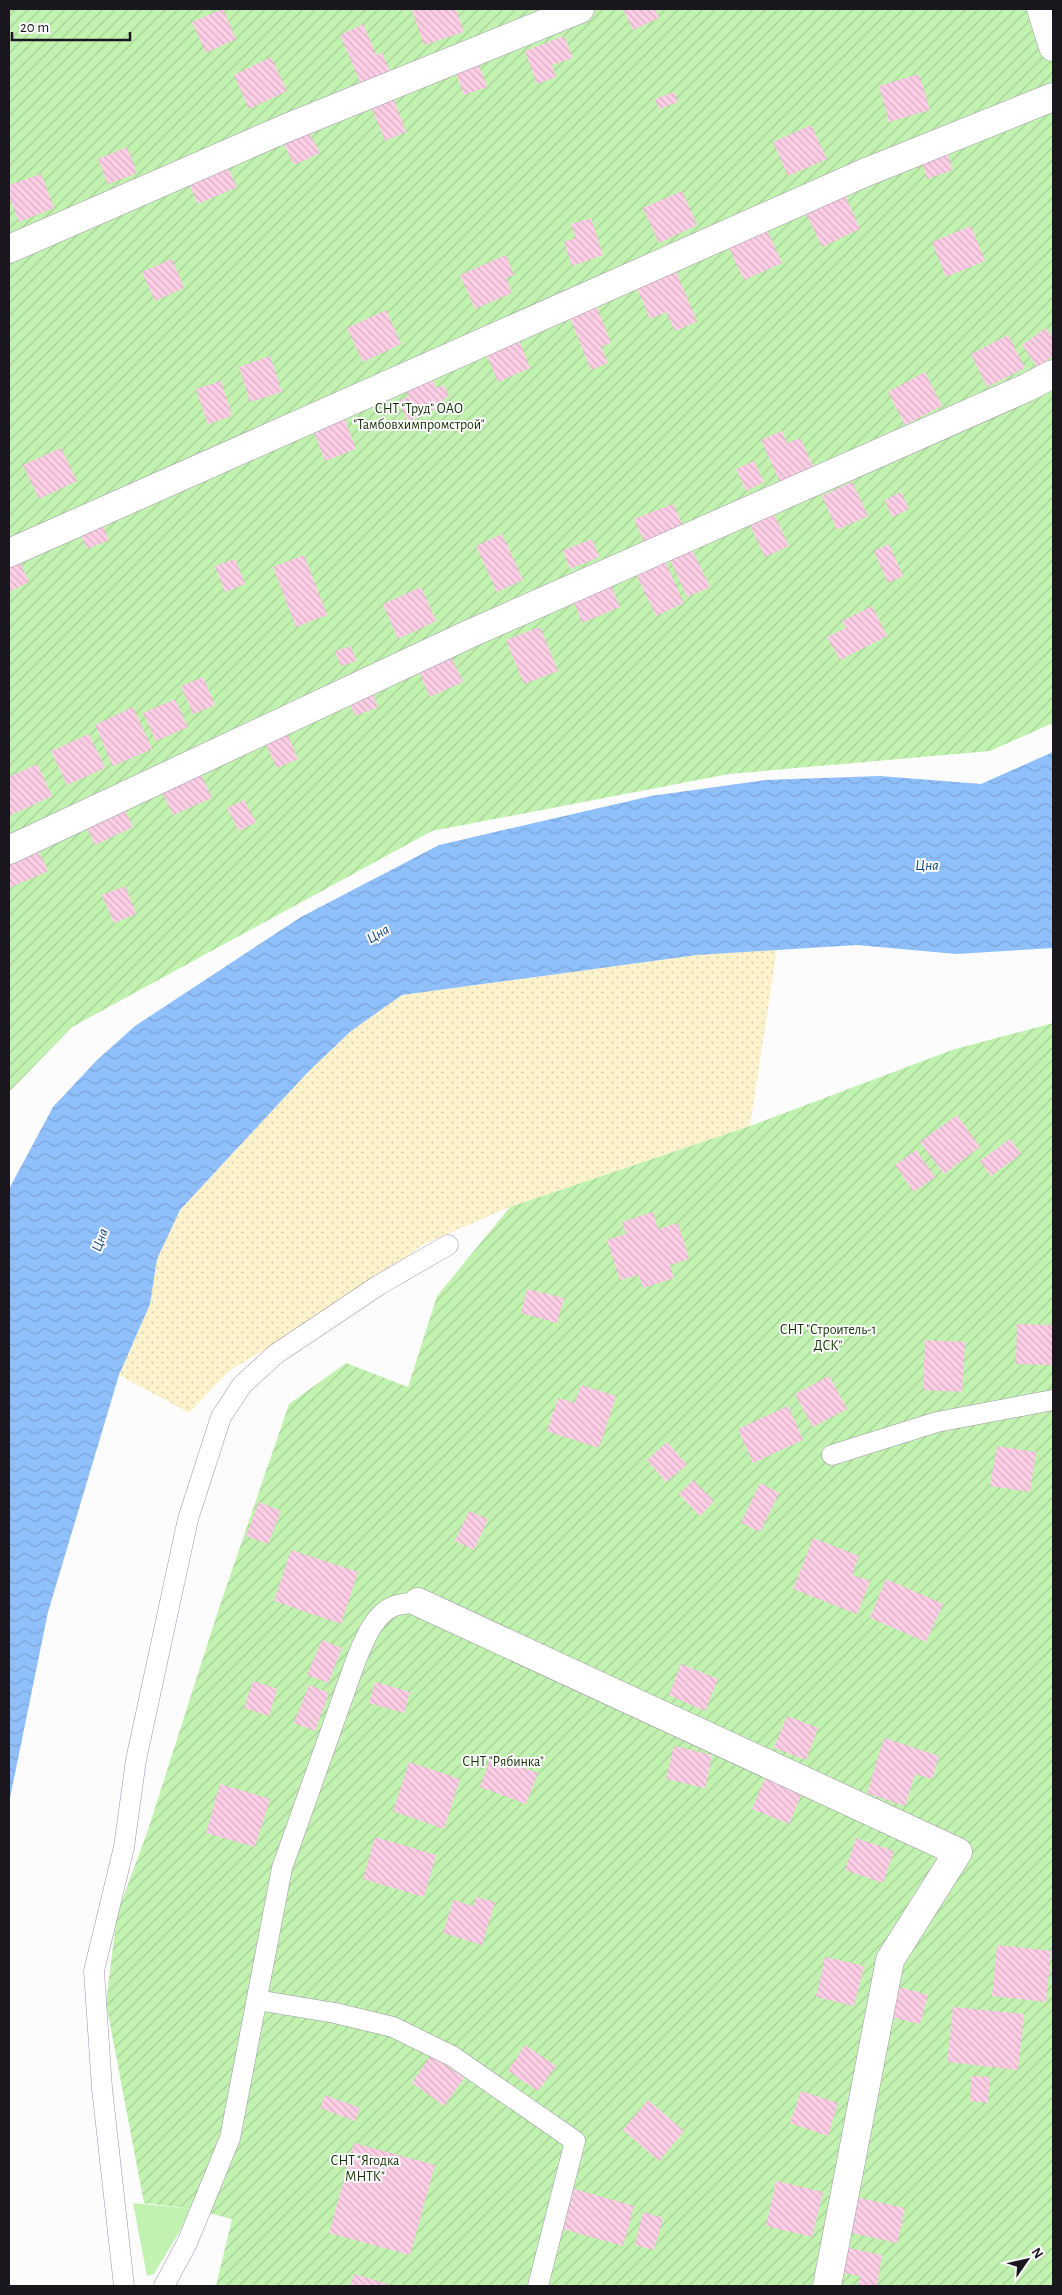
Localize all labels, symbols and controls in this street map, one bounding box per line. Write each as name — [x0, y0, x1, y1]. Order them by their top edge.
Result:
scale bar — [12, 10, 130, 42]
text: 20 m — [20, 20, 49, 35]
park label: СНТ "Труд" ОАО "Тамбовхимпромстрой" — [353, 402, 485, 432]
water label: Цна — [915, 858, 939, 873]
water label: Цна — [364, 922, 392, 946]
water label: Цна — [89, 1226, 111, 1254]
park label: СНТ "Строитель-1 ДСК" — [780, 1323, 876, 1353]
park label: СНТ "Рябинка" — [462, 1755, 544, 1769]
park label: СНТ "Ягодка МНТК" — [331, 2154, 400, 2184]
north arrow — [1002, 2235, 1052, 2285]
text: N — [1028, 2245, 1045, 2261]

